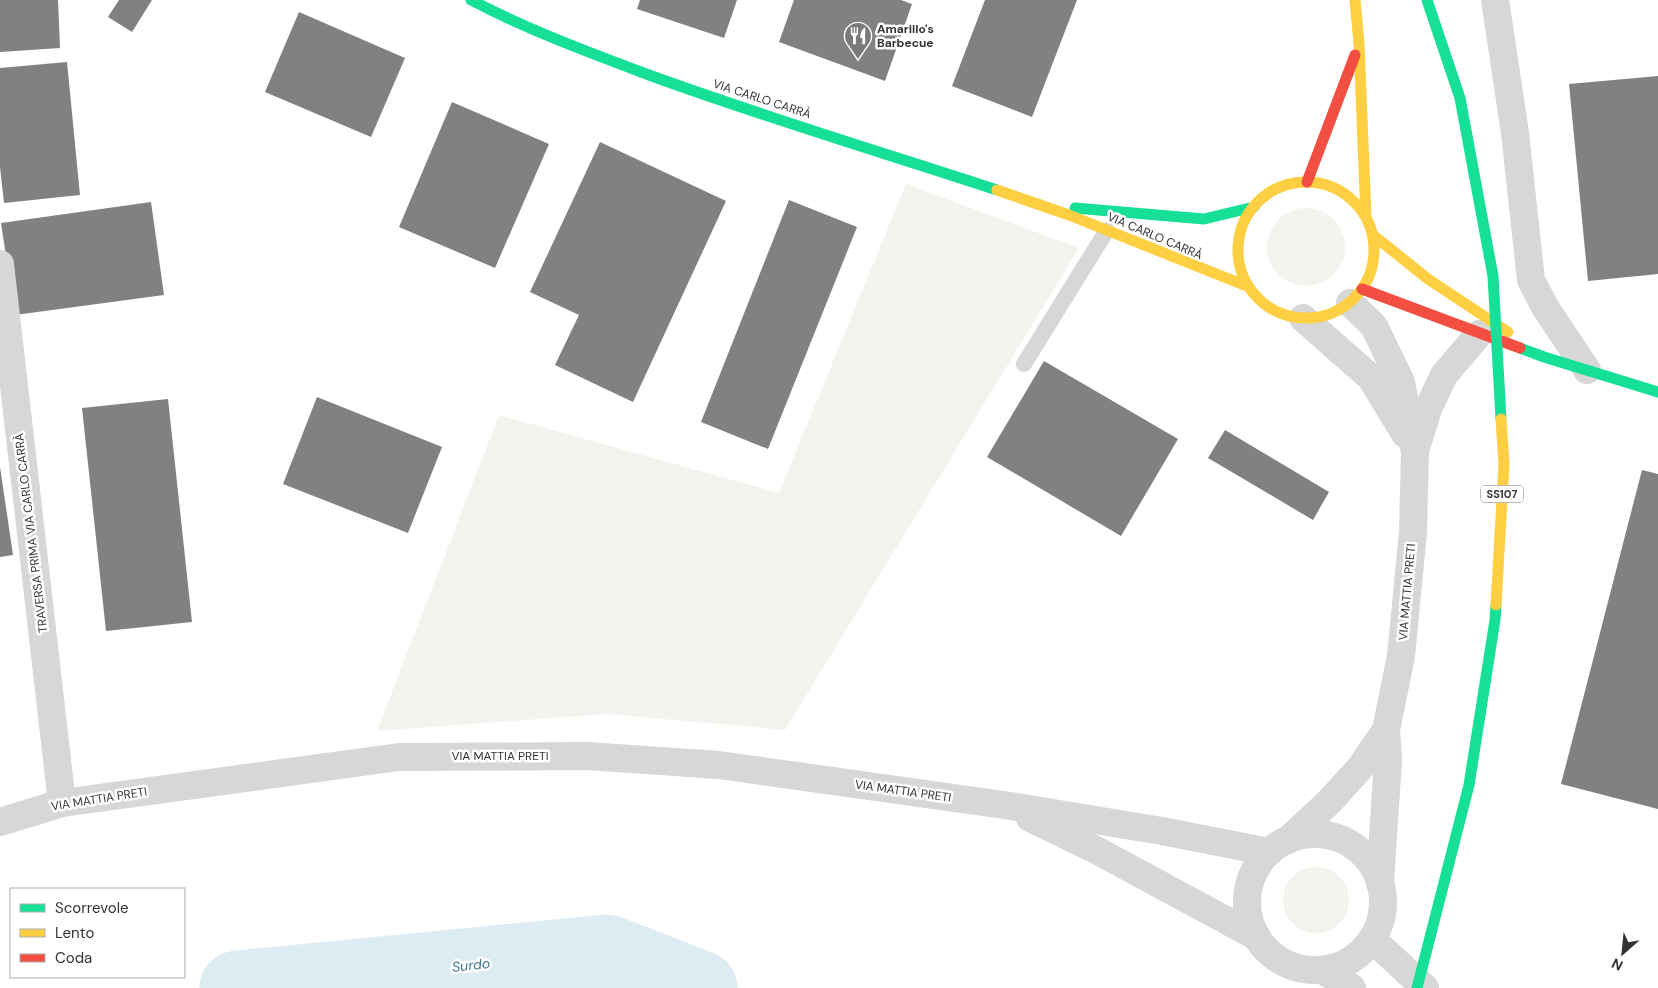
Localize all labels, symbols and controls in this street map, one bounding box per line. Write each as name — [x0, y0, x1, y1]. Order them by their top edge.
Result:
restaurant icon: Amarillo's Barbecue — [843, 21, 873, 60]
place label: Amarillo's Barbecue — [877, 21, 934, 51]
street label: VIA CARLO CARRÀ — [711, 76, 813, 122]
street label: VIA CARLO CARRÀ — [1105, 209, 1205, 263]
street label: TRAVERSA PRIMA VIA CARLO CARRÀ — [11, 432, 51, 634]
road number: SS107 — [1481, 486, 1523, 502]
street label: VIA MATTIA PRETI — [1395, 543, 1419, 641]
street label: VIA MATTIA PRETI — [452, 748, 548, 764]
street label: VIA MATTIA PRETI — [854, 776, 952, 806]
street label: VIA MATTIA PRETI — [50, 784, 148, 814]
legend — [10, 888, 185, 978]
text: Scorrevole — [55, 898, 129, 918]
text: Lento — [55, 923, 94, 943]
north arrow — [1598, 928, 1648, 978]
text: Coda — [55, 948, 92, 968]
water label: Surdo — [451, 954, 491, 976]
text: N — [1608, 954, 1626, 975]

